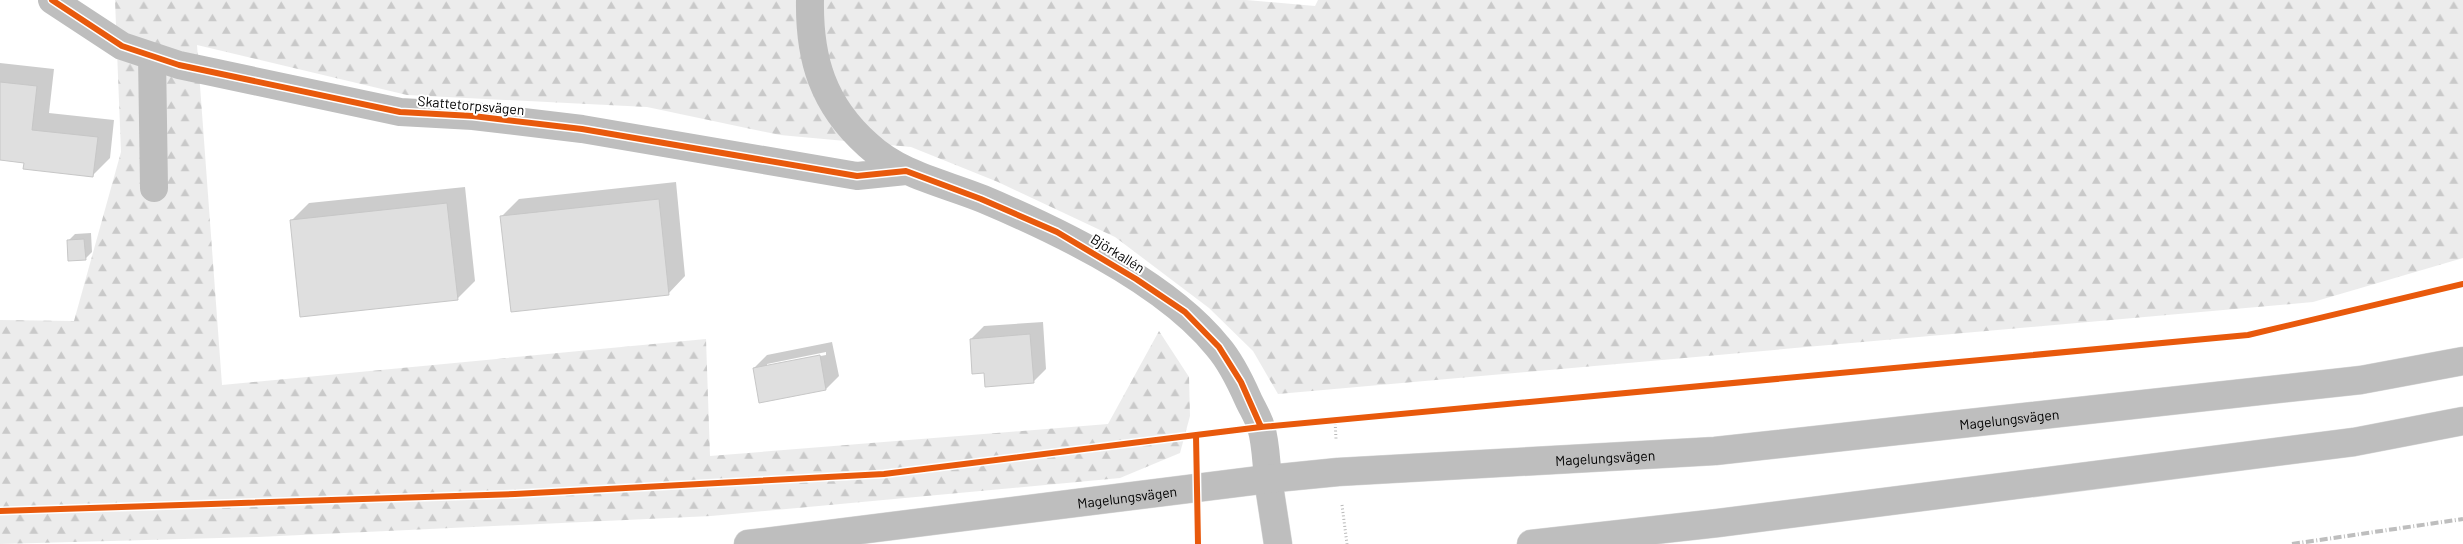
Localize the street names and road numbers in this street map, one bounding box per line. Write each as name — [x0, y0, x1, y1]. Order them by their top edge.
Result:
street label: Skattetorpsvägen — [417, 92, 525, 118]
street label: Björkallén — [1088, 230, 1148, 276]
street label: Magelungsvägen — [1958, 405, 2060, 433]
street label: Magelungsvägen — [1555, 446, 1656, 468]
street label: Magelungsvägen — [1076, 482, 1178, 511]

